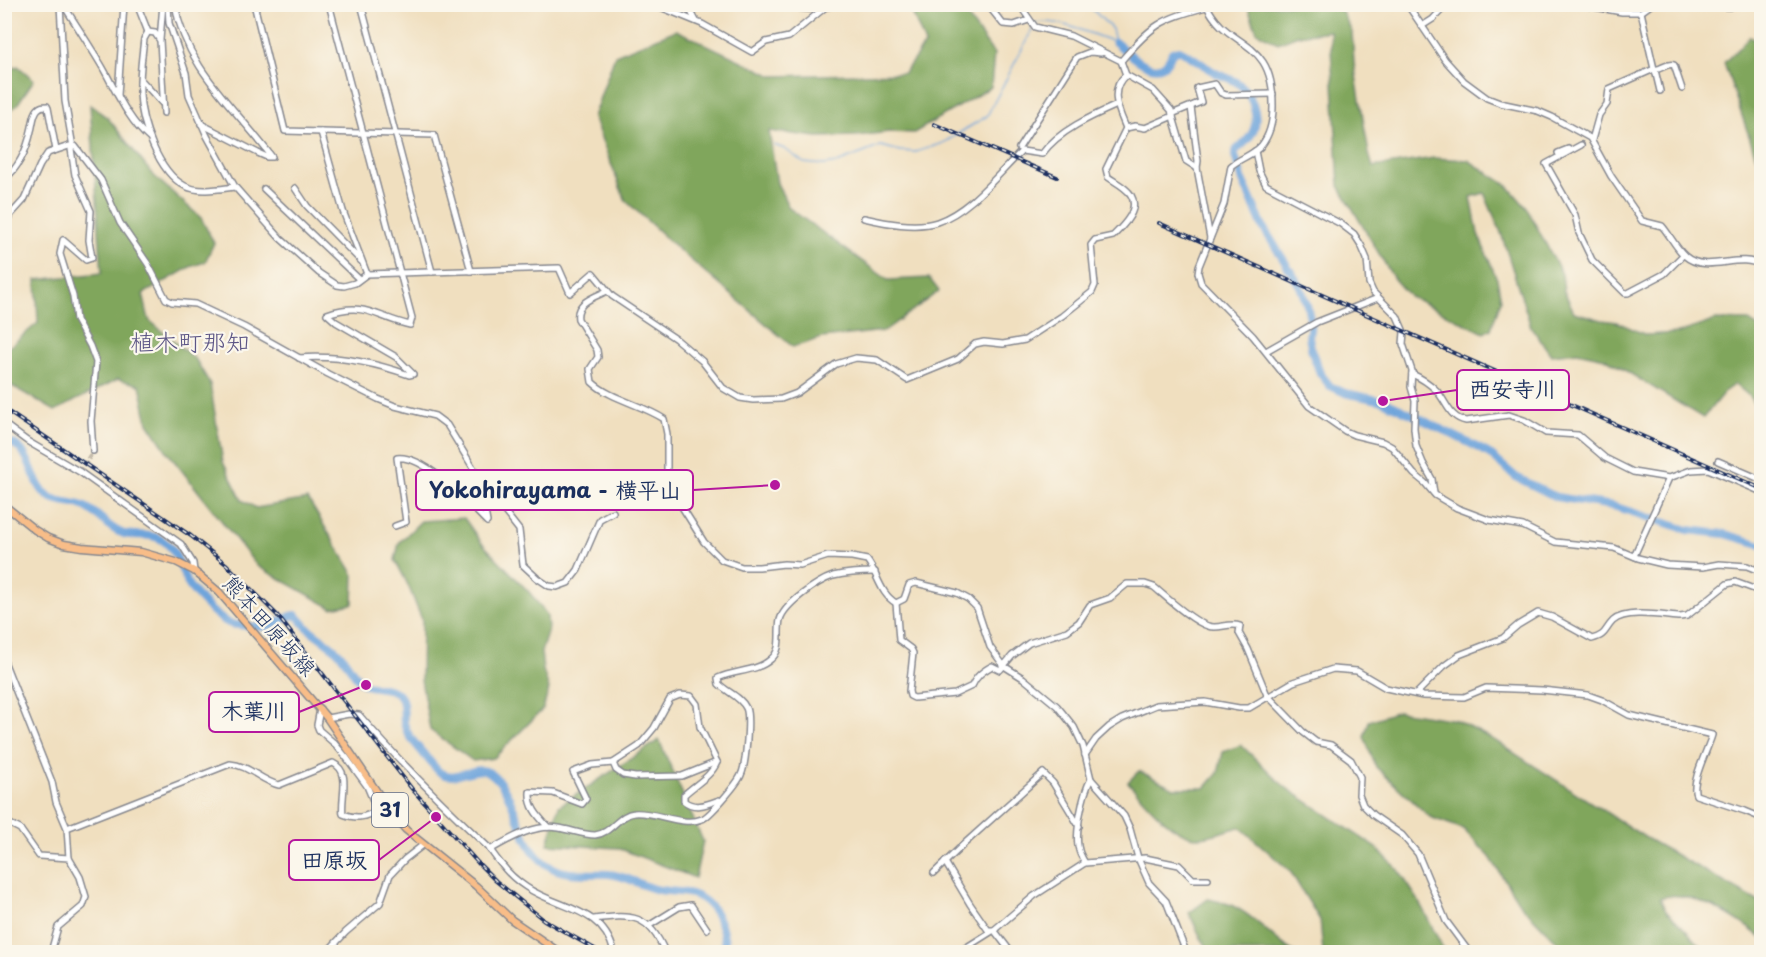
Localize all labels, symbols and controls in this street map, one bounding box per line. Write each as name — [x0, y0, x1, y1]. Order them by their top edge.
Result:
district label: 植木町那知 — [130, 323, 250, 359]
callout: 西安寺川 — [1457, 370, 1569, 410]
text: 西安寺川 — [1469, 371, 1557, 404]
callout: Yokohirayama - 横平山 — [416, 470, 693, 510]
text: Yokohirayama - 横平山 — [429, 472, 681, 505]
street label: 熊本田原坂線 — [216, 567, 325, 682]
callout: 木葉川 — [209, 692, 299, 732]
text: 木葉川 — [221, 693, 287, 726]
road number: 31 — [372, 793, 408, 827]
callout: 田原坂 — [289, 840, 379, 880]
text: 田原坂 — [301, 842, 367, 875]

